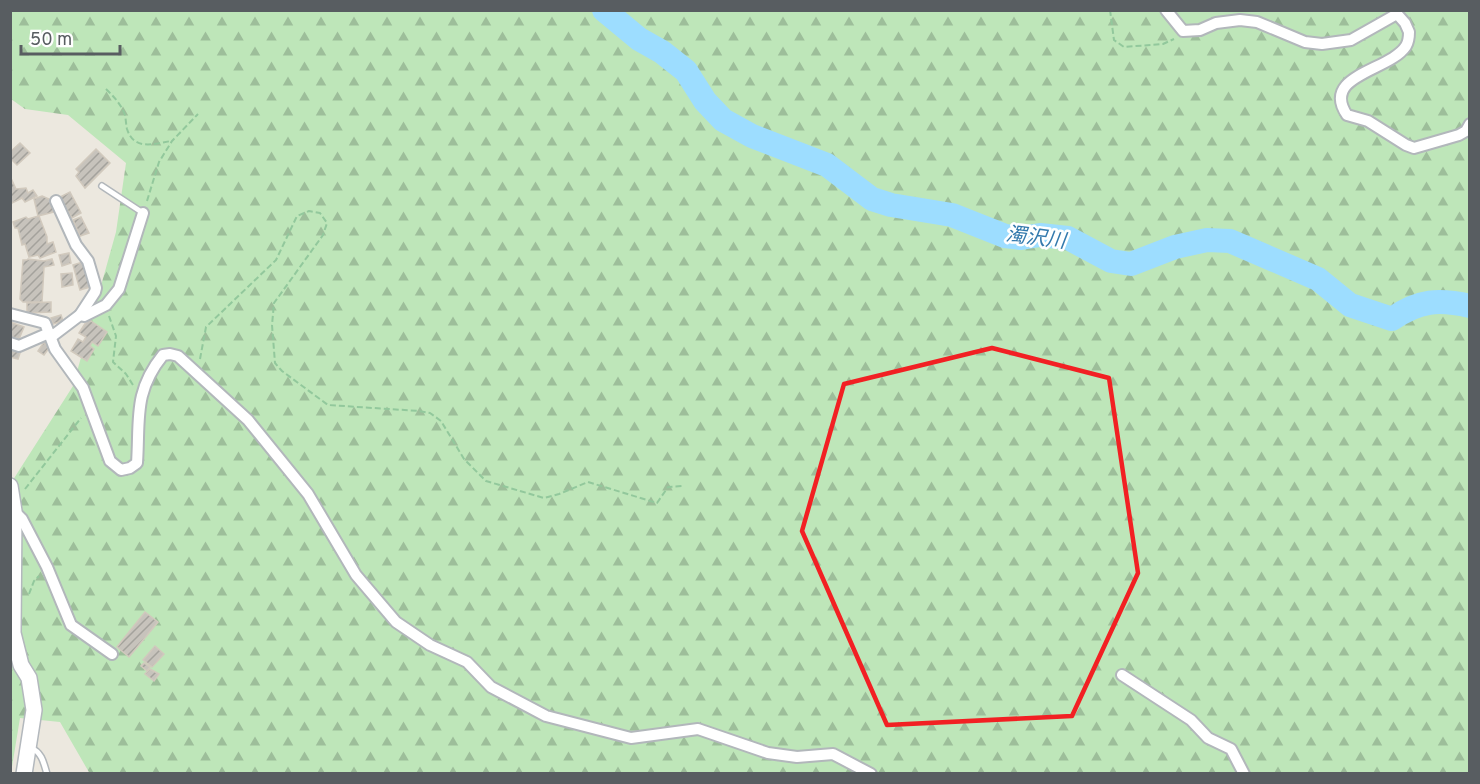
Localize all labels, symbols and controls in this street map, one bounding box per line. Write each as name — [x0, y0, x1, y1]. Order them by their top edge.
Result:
scale bar — [21, 18, 120, 56]
text: 50 m — [30, 29, 72, 52]
water label: 濁沢川 — [1004, 222, 1069, 256]

